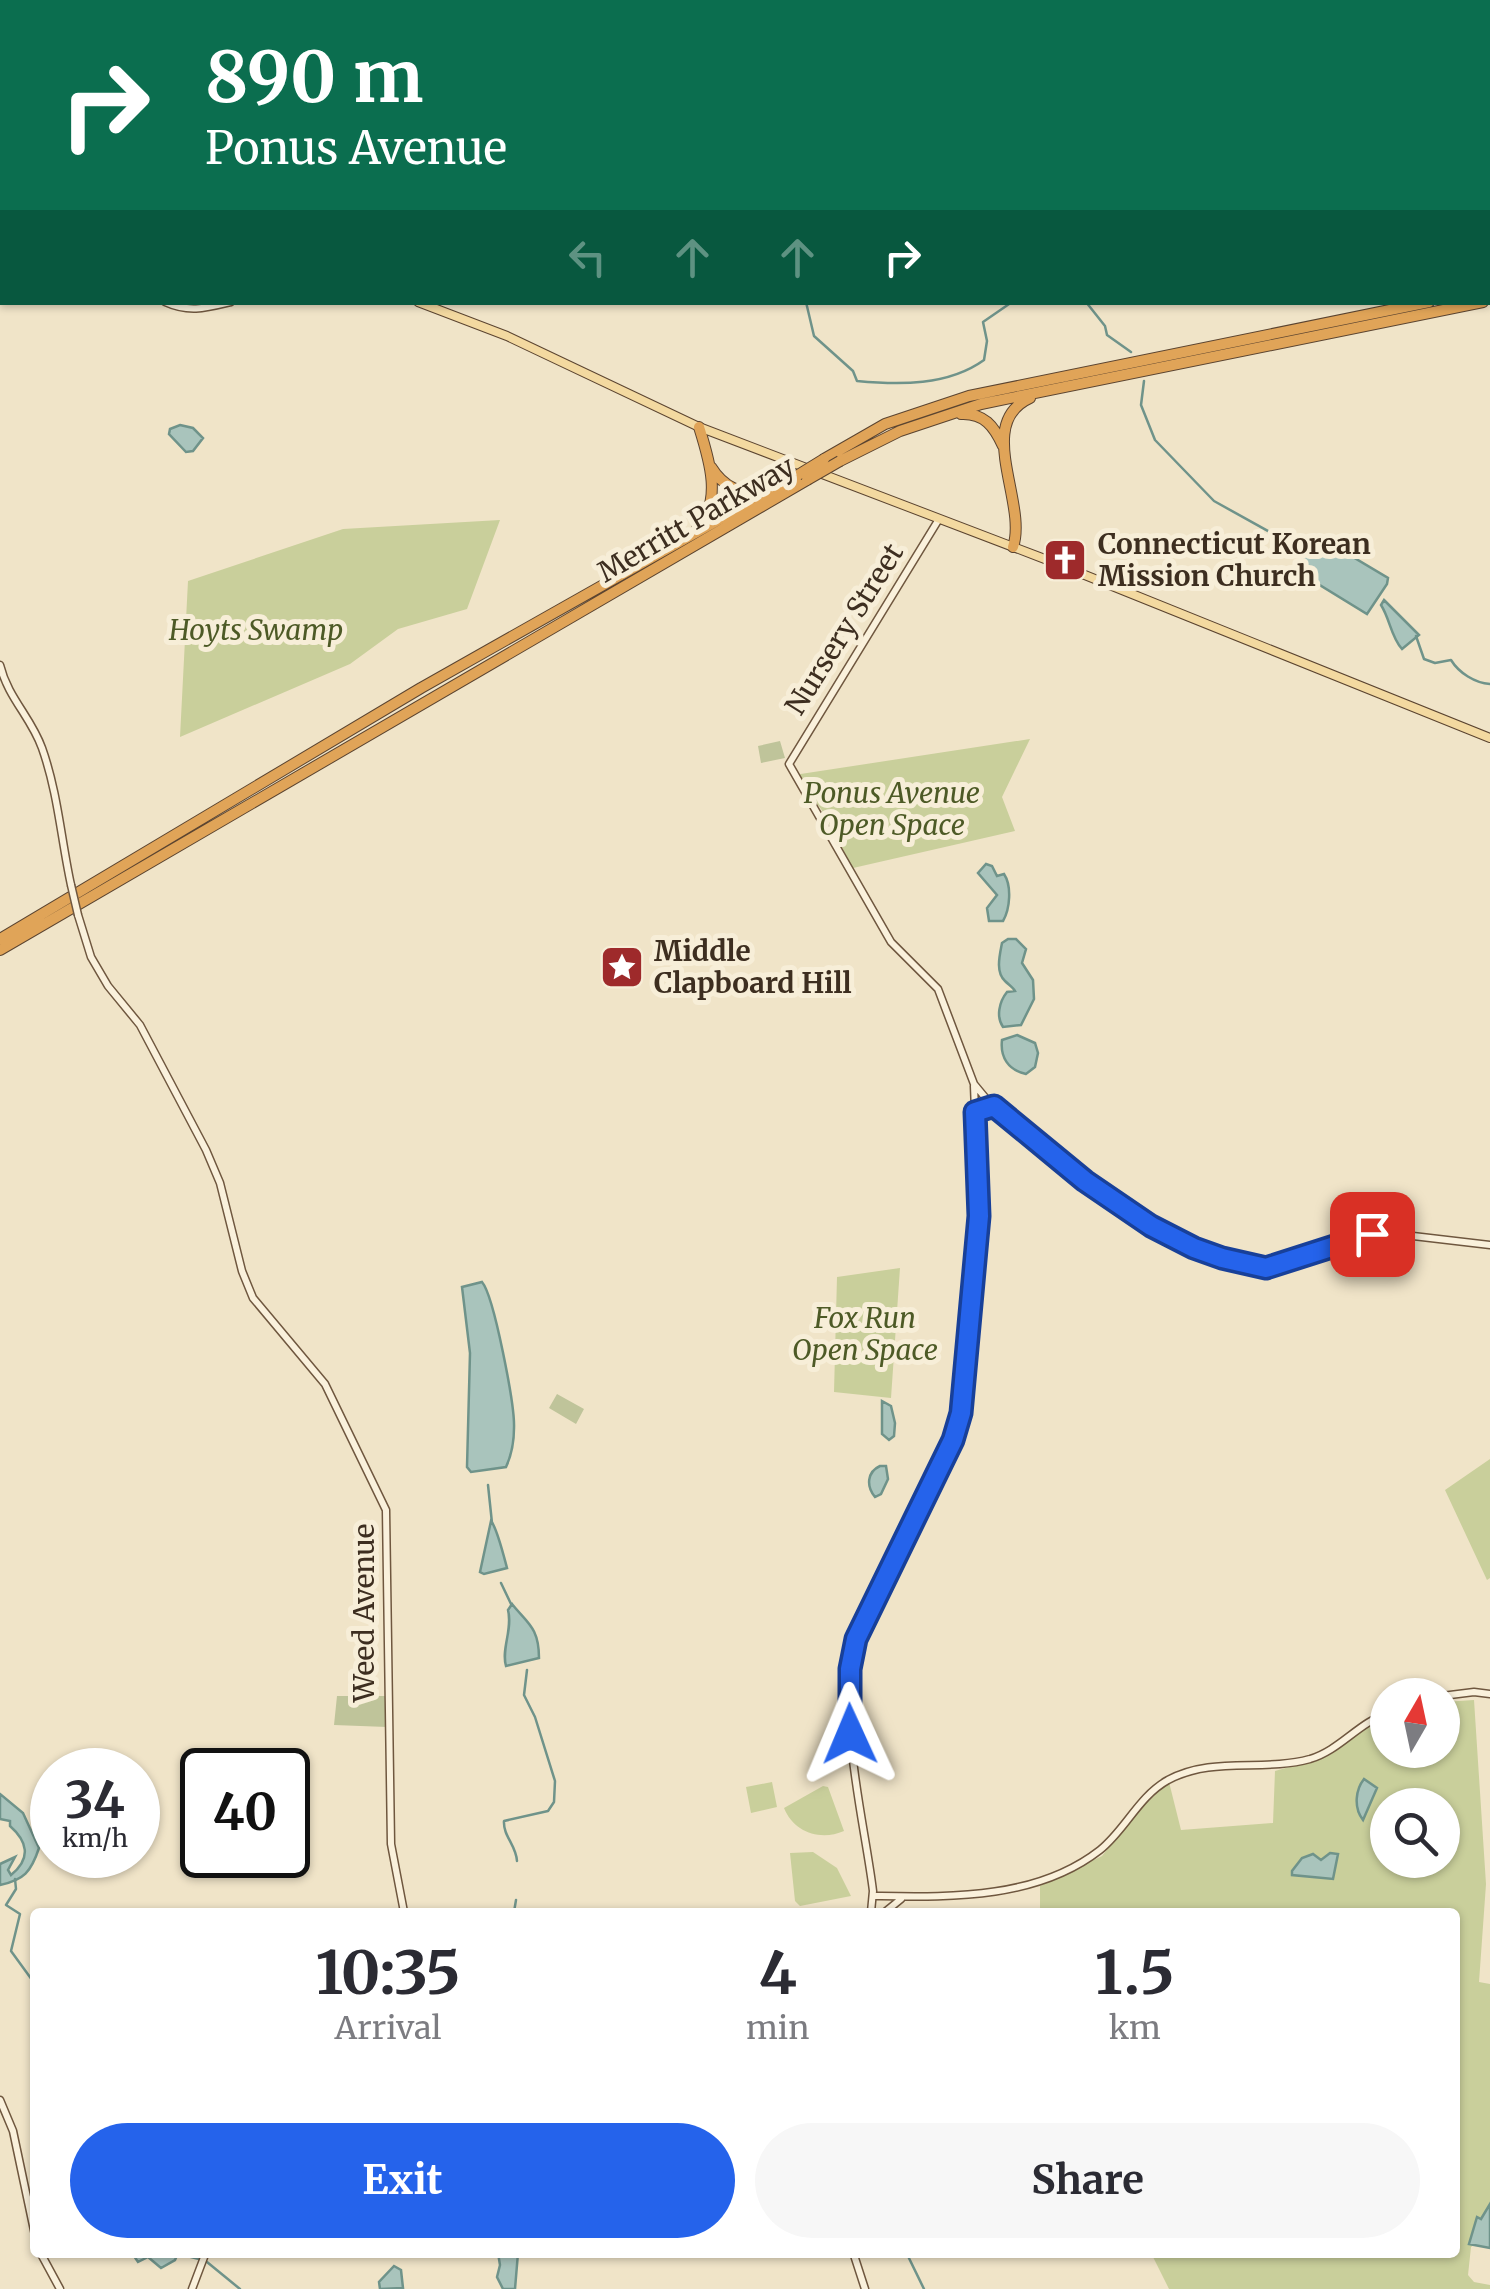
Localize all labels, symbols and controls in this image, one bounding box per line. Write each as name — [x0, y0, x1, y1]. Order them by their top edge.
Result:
text: 890 m — [205, 33, 423, 121]
icon: right — [40, 40, 170, 170]
text: Ponus Avenue — [205, 120, 507, 176]
icon: left — [560, 230, 615, 285]
icon: ahead — [665, 230, 720, 285]
icon: ahead — [770, 230, 825, 285]
icon: right — [875, 230, 930, 285]
street label: Merritt Parkway — [591, 448, 801, 590]
place label: Connecticut Korean Mission Church — [1098, 526, 1371, 594]
street label: Nursery Street — [777, 537, 911, 721]
church icon: Connecticut Korean Mission Church — [1042, 537, 1088, 583]
park label: Hoyts Swamp — [168, 612, 343, 648]
park label: Ponus Avenue Open Space — [804, 775, 980, 843]
place label: Middle Clapboard Hill — [654, 933, 852, 1001]
place icon: Middle Clapboard Hill — [599, 944, 645, 990]
pin — [1330, 1192, 1415, 1277]
icon: arrive — [1345, 1207, 1400, 1262]
park label: Fox Run Open Space — [792, 1300, 938, 1368]
street label: Weed Avenue — [346, 1524, 382, 1703]
north arrow — [1370, 1678, 1460, 1768]
map controls — [1370, 1678, 1460, 1878]
position arrow — [798, 1682, 902, 1786]
speed limit sign: 40 — [180, 1748, 310, 1878]
text: 34 — [65, 1769, 125, 1832]
button: search — [1370, 1788, 1460, 1878]
text: km/h — [62, 1822, 128, 1854]
text: 10:35 — [315, 1935, 461, 2010]
text: 4 — [759, 1935, 797, 2010]
text: 1.5 — [1095, 1935, 1175, 2010]
text: Arrival — [335, 2008, 441, 2048]
text: min — [746, 2008, 809, 2048]
text: km — [1109, 2008, 1161, 2048]
button: Exit — [70, 2123, 735, 2238]
button: Share — [755, 2123, 1420, 2238]

